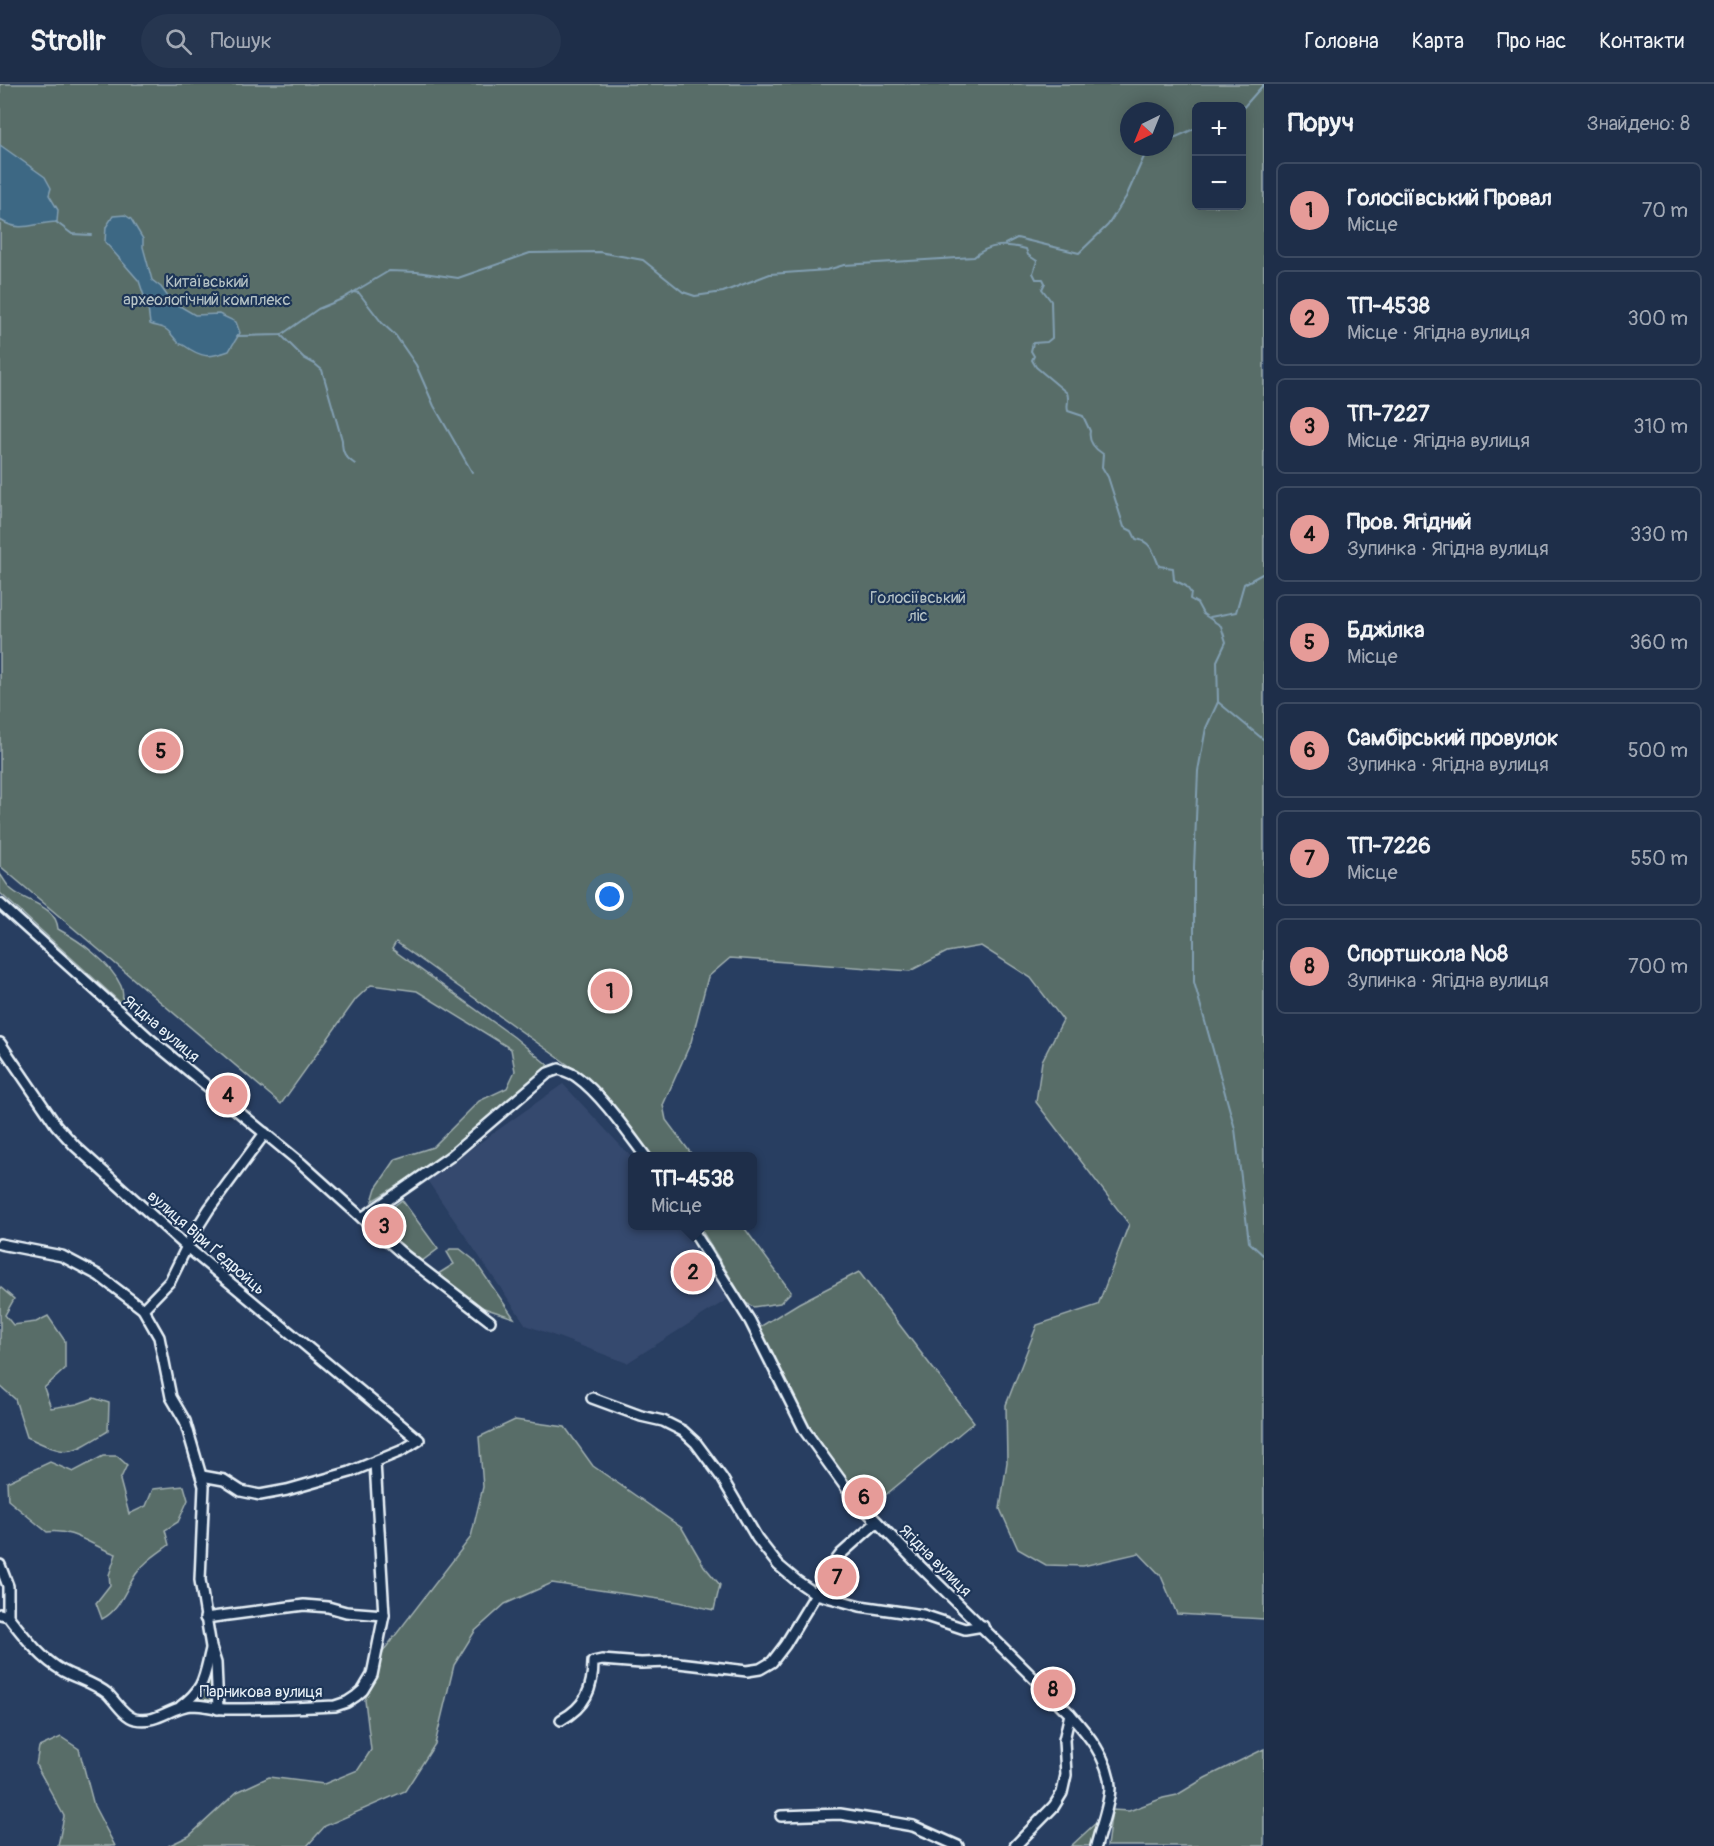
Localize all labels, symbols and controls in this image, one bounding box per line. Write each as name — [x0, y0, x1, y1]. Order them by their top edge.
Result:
search box — [141, 14, 561, 68]
text: Strollr — [30, 24, 105, 59]
icon: search — [162, 25, 195, 58]
text: Пошук — [210, 27, 272, 55]
text: Головна — [1305, 28, 1379, 55]
text: Карта — [1412, 28, 1464, 55]
text: Про нас — [1497, 28, 1566, 55]
text: Контакти — [1599, 28, 1684, 55]
north arrow — [1120, 102, 1174, 156]
map controls — [1192, 102, 1246, 210]
button: + — [1192, 102, 1246, 156]
text: Поруч — [1288, 107, 1354, 139]
text: Знайдено: 8 — [1587, 111, 1690, 136]
button: − — [1192, 156, 1246, 210]
text: Голосіївський Провал — [1347, 184, 1552, 212]
text: 1 — [1306, 198, 1313, 223]
text: 70 m — [1642, 198, 1688, 223]
text: Місце — [1347, 212, 1398, 237]
park label: Китаївський археологічний комплекс — [123, 272, 291, 310]
text: ТП-4538 — [1347, 292, 1430, 320]
text: 2 — [1304, 306, 1315, 331]
text: 300 m — [1627, 306, 1688, 331]
text: Місце · Ягідна вулиця — [1347, 320, 1530, 345]
text: ТП-7227 — [1347, 400, 1430, 428]
text: 3 — [1304, 414, 1315, 439]
text: 310 m — [1633, 414, 1688, 439]
text: Місце · Ягідна вулиця — [1347, 428, 1530, 453]
text: Пров. Ягідний — [1347, 508, 1472, 536]
text: 4 — [1304, 522, 1315, 547]
text: 330 m — [1630, 522, 1688, 547]
text: Зупинка · Ягідна вулиця — [1347, 536, 1549, 561]
park label: Голосіївський ліс — [870, 588, 966, 626]
text: Бджілка — [1347, 616, 1425, 644]
text: 5 — [1304, 630, 1315, 655]
text: 360 m — [1629, 630, 1688, 655]
text: Місце — [1347, 644, 1398, 669]
text: Самбірський провулок — [1347, 724, 1558, 752]
pin: 5 — [142, 728, 180, 774]
text: 6 — [1304, 738, 1315, 763]
text: 500 m — [1628, 738, 1688, 763]
text: Зупинка · Ягідна вулиця — [1347, 752, 1549, 777]
text: ТП-7226 — [1347, 832, 1431, 860]
text: 7 — [1304, 846, 1315, 871]
text: 550 m — [1631, 846, 1688, 871]
text: Місце — [1347, 860, 1398, 885]
your location — [595, 882, 624, 911]
text: Спортшкола №8 — [1347, 940, 1508, 968]
text: 8 — [1304, 954, 1315, 979]
text: 700 m — [1628, 954, 1688, 979]
pin: 1 — [590, 968, 630, 1014]
text: Зупинка · Ягідна вулиця — [1347, 968, 1549, 993]
street label: Ягідна вулиця — [119, 991, 204, 1067]
pin: 4 — [208, 1072, 248, 1118]
popup — [628, 1152, 757, 1230]
text: ТП-4538 — [651, 1165, 734, 1193]
street label: вулиця Віри Ґедройць — [143, 1186, 269, 1299]
text: Місце — [651, 1193, 702, 1218]
pin: 3 — [364, 1204, 404, 1248]
pin: 2 — [674, 1250, 712, 1294]
pin: 6 — [844, 1474, 884, 1520]
street label: Ягідна вулиця — [895, 1520, 976, 1601]
pin: 7 — [818, 1554, 856, 1600]
pin: 8 — [1034, 1666, 1072, 1712]
street label: Парникова вулиця — [199, 1682, 323, 1702]

